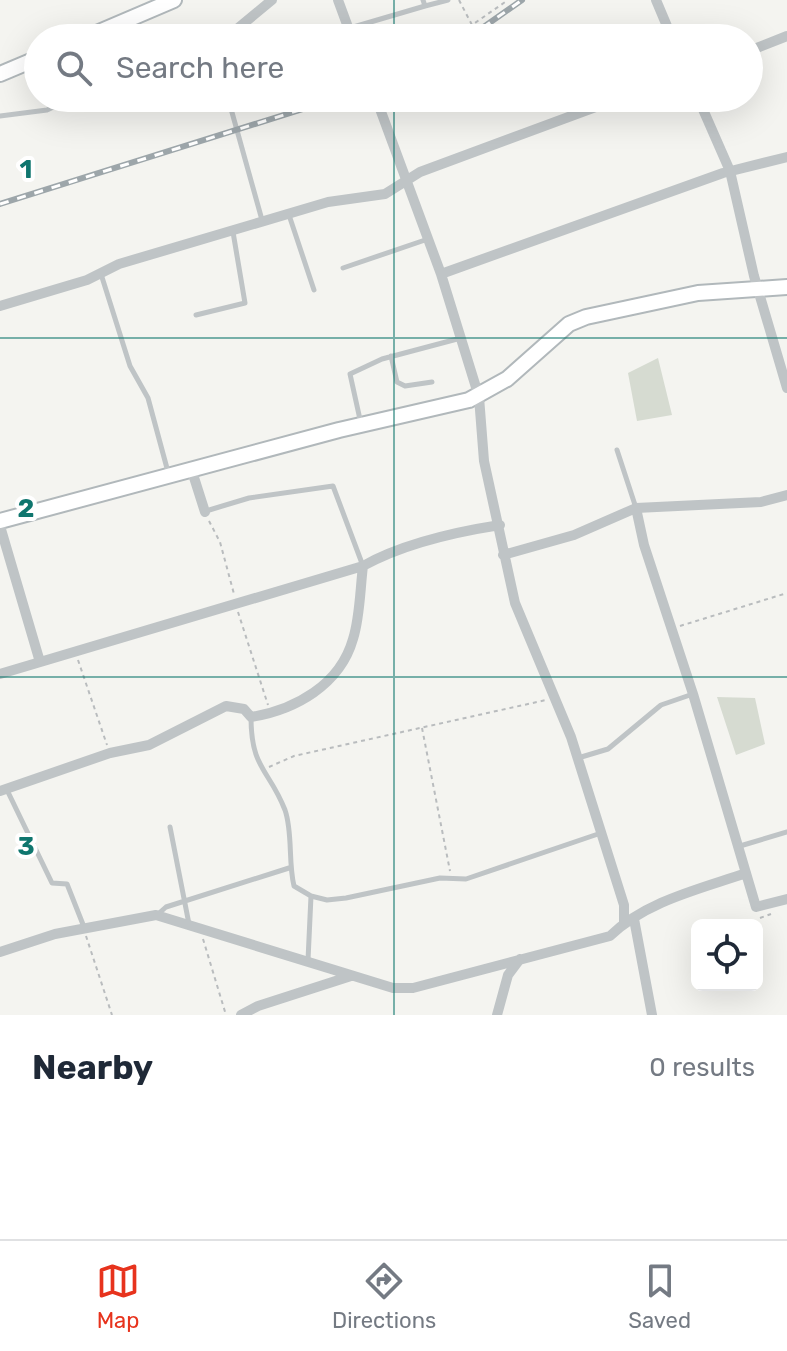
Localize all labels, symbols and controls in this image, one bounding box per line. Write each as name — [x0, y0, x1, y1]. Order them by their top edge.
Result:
search box — [24, 24, 763, 112]
icon: search — [52, 46, 96, 90]
text: Search here — [116, 50, 284, 86]
text: 1 — [20, 154, 32, 185]
text: 2 — [18, 493, 34, 524]
text: 3 — [17, 831, 35, 862]
map controls — [691, 919, 763, 991]
button: locate — [691, 919, 763, 991]
text: Nearby — [32, 1047, 153, 1088]
text: 0 results — [649, 1052, 755, 1083]
tab: Map — [96, 1259, 140, 1334]
tab: Directions — [332, 1259, 436, 1334]
tab: Saved — [628, 1259, 691, 1334]

